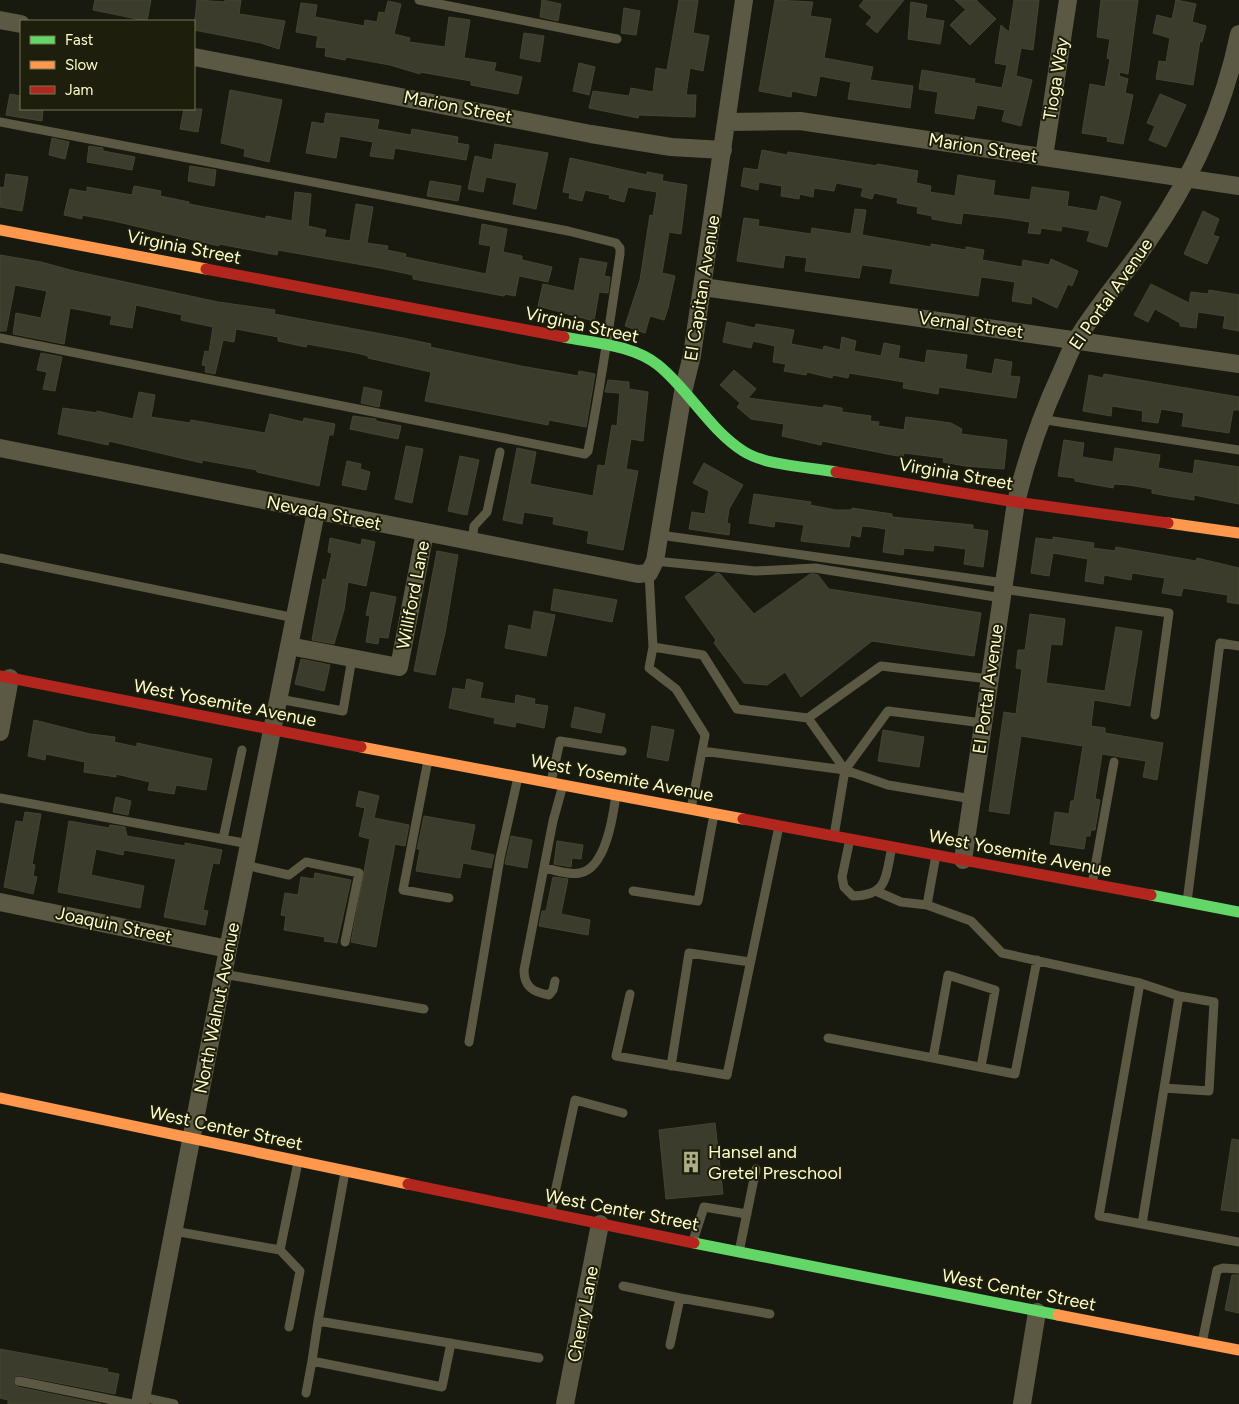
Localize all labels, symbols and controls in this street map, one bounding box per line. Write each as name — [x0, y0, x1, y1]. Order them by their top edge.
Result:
legend — [20, 20, 195, 110]
text: Fast — [65, 31, 94, 49]
street label: Tioga Way — [1039, 35, 1074, 122]
text: Slow — [65, 56, 98, 74]
text: Jam — [65, 81, 93, 99]
street label: Marion Street — [402, 86, 514, 128]
street label: Marion Street — [927, 129, 1039, 167]
street label: El Capitan Avenue — [680, 213, 724, 362]
street label: Virginia Street — [125, 225, 243, 269]
street label: El Portal Avenue — [1064, 234, 1158, 354]
street label: Virginia Street — [523, 302, 641, 348]
street label: Vernal Street — [917, 307, 1025, 343]
street label: Virginia Street — [897, 453, 1015, 495]
street label: Nevada Street — [265, 491, 383, 535]
street label: Williford Lane — [392, 539, 434, 651]
street label: El Portal Avenue — [968, 622, 1008, 755]
street label: West Yosemite Avenue — [132, 674, 318, 732]
street label: West Yosemite Avenue — [529, 749, 715, 807]
street label: West Yosemite Avenue — [927, 824, 1113, 882]
street label: Joaquin Street — [54, 902, 174, 948]
street label: North Walnut Avenue — [190, 921, 244, 1095]
street label: West Center Street — [147, 1101, 305, 1155]
place label: Hansel and Gretel Preschool — [708, 1141, 842, 1184]
building icon: Hansel and Gretel Preschool — [678, 1149, 704, 1175]
street label: West Center Street — [543, 1184, 701, 1236]
street label: Cherry Lane — [563, 1264, 603, 1364]
street label: West Center Street — [940, 1264, 1098, 1316]

